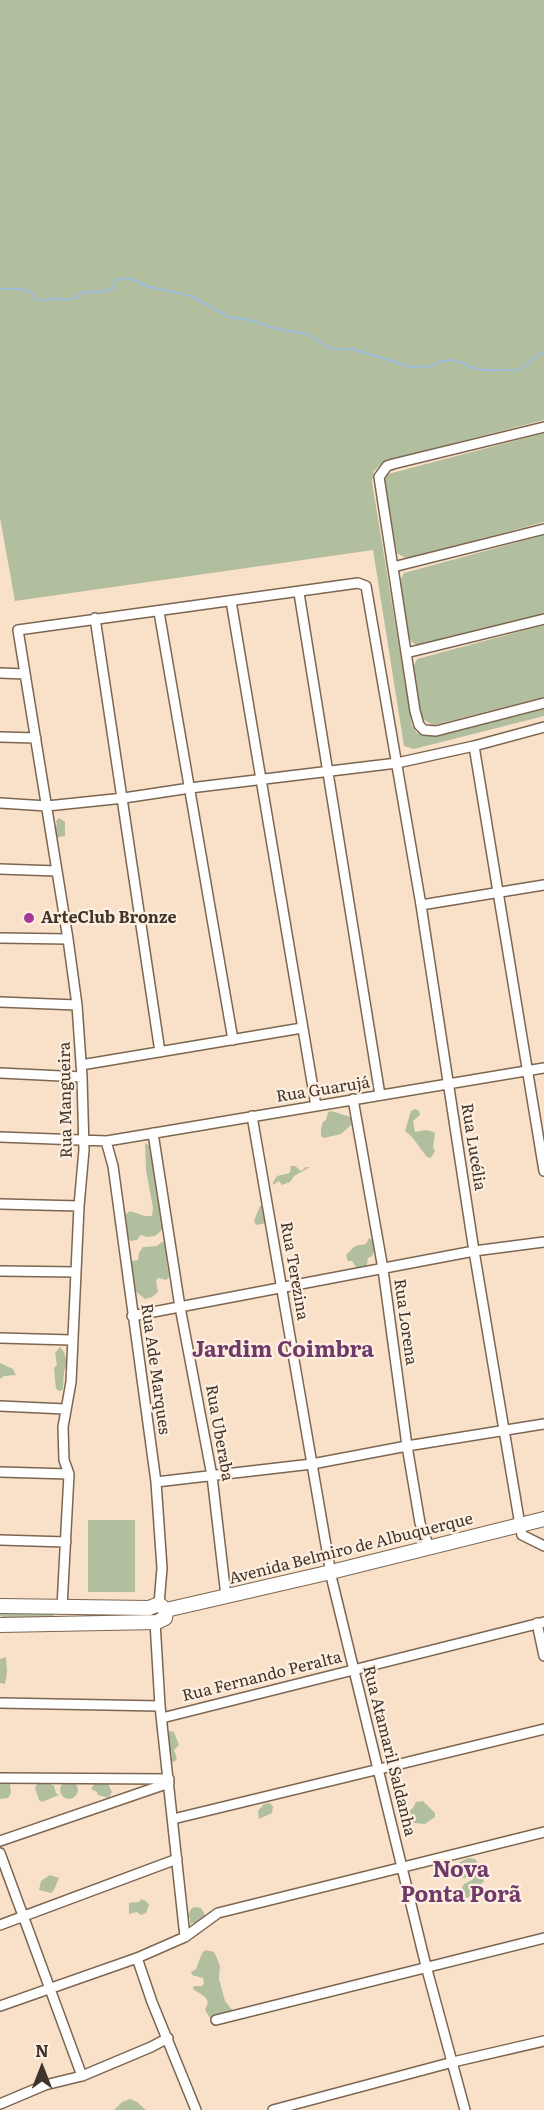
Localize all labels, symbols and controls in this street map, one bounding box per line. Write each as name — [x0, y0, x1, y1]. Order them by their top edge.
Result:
place label: ArteClub Bronze — [41, 908, 176, 928]
marker: ArteClub Bronze — [22, 911, 36, 925]
street label: Rua Mangueira — [55, 1042, 77, 1158]
street label: Rua Guarujá — [275, 1073, 371, 1107]
street label: Rua Lucélia — [457, 1102, 489, 1192]
street label: Rua Terezina — [276, 1220, 312, 1322]
street label: Rua Lorena — [389, 1278, 421, 1366]
street label: Rua Ade Marques — [136, 1302, 174, 1436]
district label: Jardim Coimbra — [192, 1338, 374, 1364]
street label: Rua Uberaba — [201, 1383, 237, 1483]
street label: Avenida Belmiro de Albuquerque — [227, 1509, 475, 1589]
street label: Rua Fernando Peralta — [180, 1648, 344, 1706]
street label: Rua Atamaril Saldanha — [358, 1664, 420, 1838]
district label: Nova Ponta Porã — [400, 1858, 522, 1910]
north arrow — [12, 2038, 72, 2098]
text: N — [35, 2038, 49, 2062]

